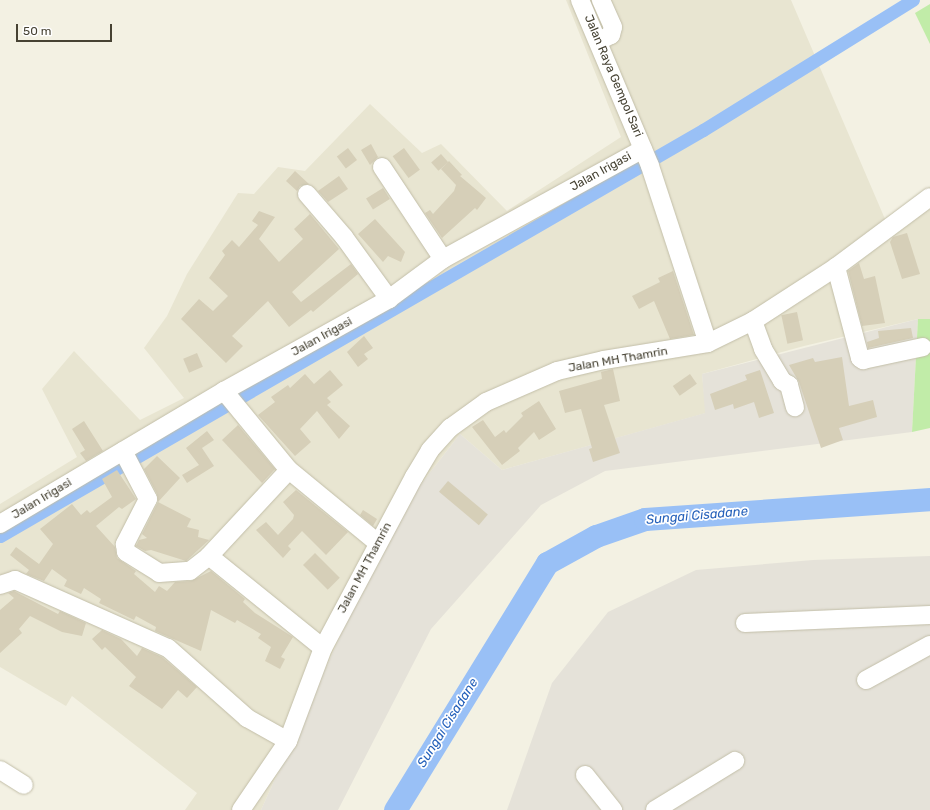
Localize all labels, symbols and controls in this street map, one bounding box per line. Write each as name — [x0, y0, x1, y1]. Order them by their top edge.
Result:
street label: Jalan Raya Gempol Sari — [581, 13, 645, 139]
scale bar — [18, 16, 114, 42]
text: 50 m — [23, 24, 51, 38]
street label: Jalan Irigasi — [568, 149, 634, 195]
street label: Jalan Irigasi — [289, 314, 355, 360]
street label: Jalan MH Thamrin — [567, 344, 669, 376]
street label: Jalan Irigasi — [9, 475, 75, 523]
water label: Sungai Cisadane — [645, 504, 749, 528]
street label: Jalan MH Thamrin — [335, 520, 395, 616]
water label: Sungai Cisadane — [414, 676, 482, 770]

